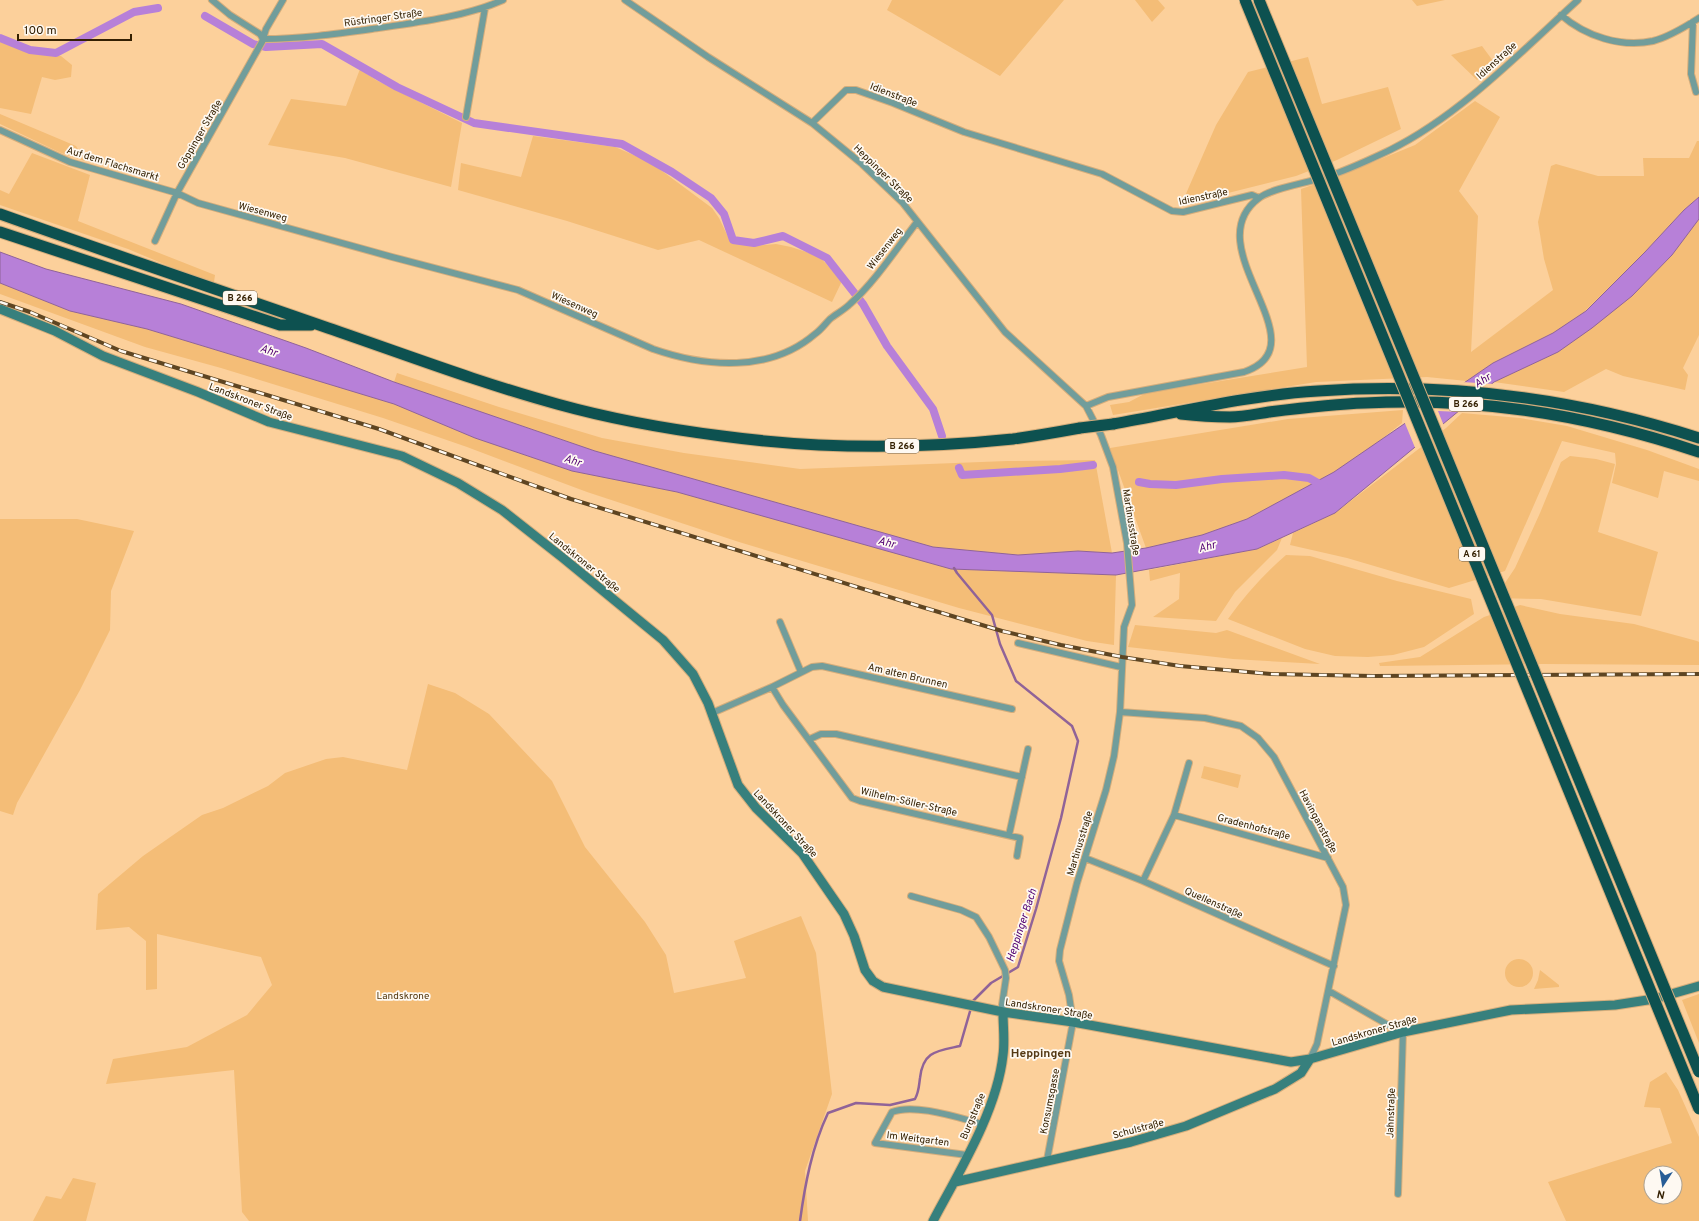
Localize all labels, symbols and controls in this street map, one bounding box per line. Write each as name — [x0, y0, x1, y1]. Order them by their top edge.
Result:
street label: Rüstringer Straße — [343, 7, 423, 30]
scale bar — [18, 16, 131, 42]
text: 100 m — [24, 23, 57, 39]
street label: Idienstraße — [1474, 40, 1520, 83]
street label: Idienstraße — [868, 80, 919, 110]
street label: Göppinger Straße — [175, 97, 226, 172]
street label: Heppinger Straße — [850, 142, 916, 206]
street label: Auf dem Flachsmarkt — [65, 144, 160, 185]
street label: Idienstraße — [1178, 186, 1229, 209]
street label: Wiesenweg — [237, 200, 288, 225]
street label: Wiesenweg — [865, 225, 906, 273]
street label: Wiesenweg — [549, 289, 600, 321]
road number: B 266 — [223, 291, 257, 305]
water label: Ahr — [258, 342, 280, 361]
water label: Ahr — [1471, 370, 1494, 391]
street label: Landskroner Straße — [207, 381, 294, 424]
road number: B 266 — [1449, 397, 1483, 411]
road number: B 266 — [885, 439, 919, 453]
water label: Ahr — [562, 452, 584, 470]
street label: Martinusstraße — [1119, 488, 1142, 556]
street label: Landskroner Straße — [546, 530, 622, 596]
water label: Ahr — [877, 534, 898, 552]
water label: Ahr — [1197, 538, 1218, 556]
road number: A 61 — [1459, 547, 1485, 561]
street label: Am alten Brunnen — [867, 661, 949, 692]
street label: Wilhelm-Söller-Straße — [859, 785, 958, 820]
street label: Landskroner Straße — [750, 787, 820, 861]
street label: Havinganstraße — [1296, 788, 1340, 856]
street label: Martinusstraße — [1064, 809, 1096, 877]
street label: Gradenhofstraße — [1216, 811, 1291, 843]
street label: Quellenstraße — [1182, 885, 1245, 922]
water label: Heppinger Bach — [1004, 887, 1040, 964]
park label: Landskrone — [377, 990, 429, 1003]
street label: Landskroner Straße — [1004, 996, 1093, 1023]
street label: Landskroner Straße — [1330, 1013, 1419, 1050]
district label: Heppingen — [1011, 1046, 1071, 1062]
street label: Konsumsgasse — [1038, 1067, 1063, 1135]
street label: Jahnstraße — [1384, 1088, 1399, 1138]
street label: Burgstraße — [958, 1091, 989, 1142]
street label: Schulstraße — [1111, 1116, 1165, 1143]
street label: Im Weitgarten — [886, 1129, 950, 1150]
north arrow — [1643, 1165, 1683, 1205]
text: N — [1656, 1186, 1666, 1201]

